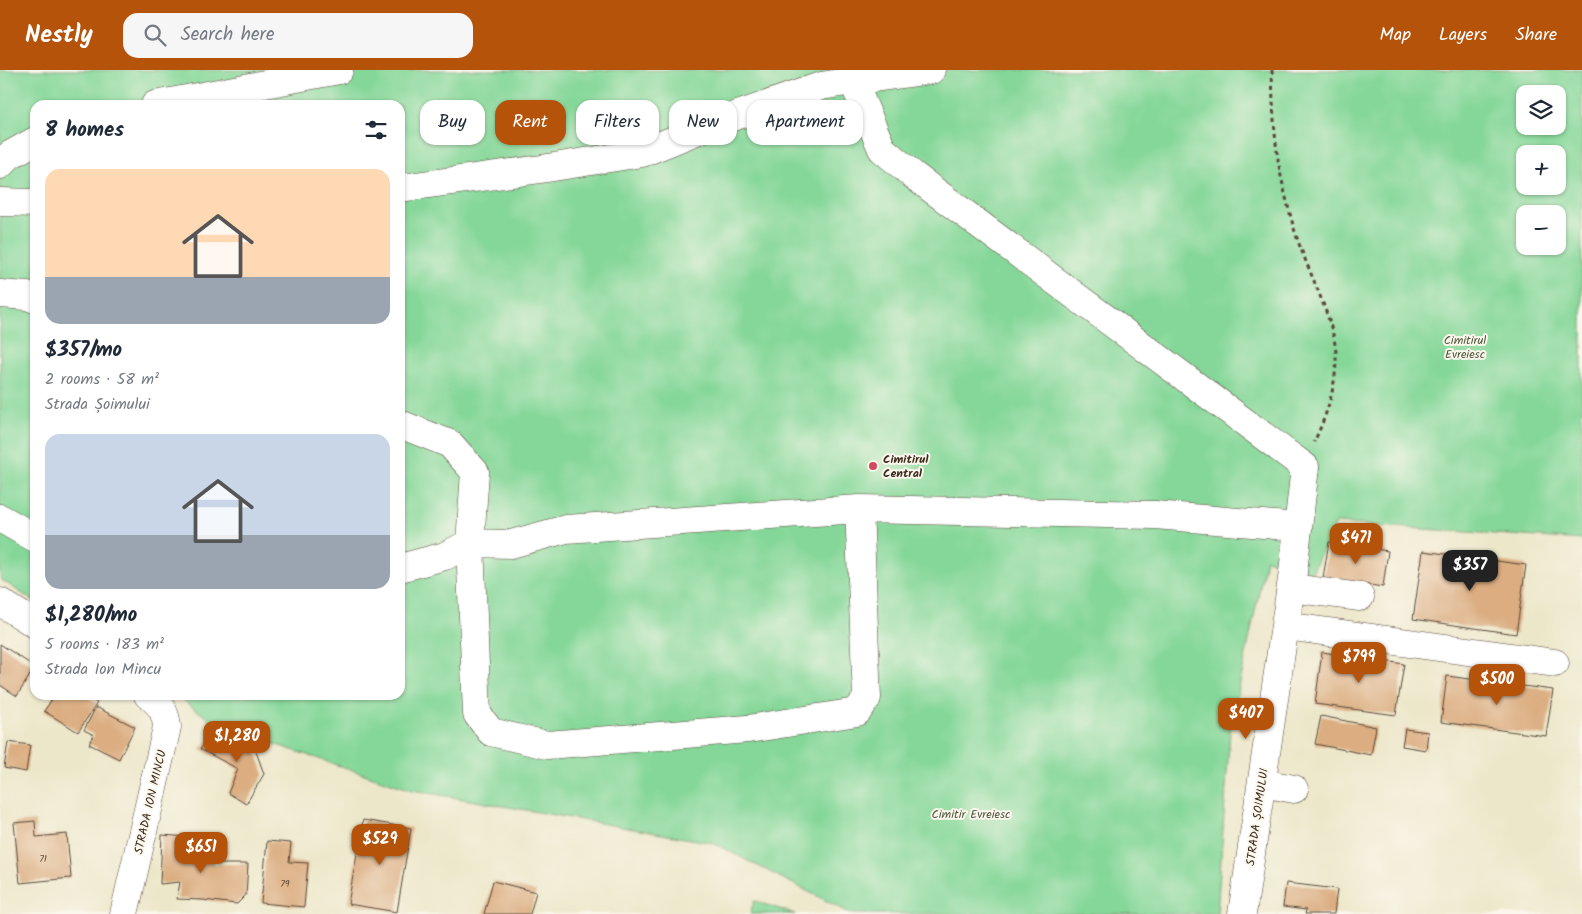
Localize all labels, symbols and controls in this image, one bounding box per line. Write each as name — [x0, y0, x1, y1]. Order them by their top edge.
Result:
search box — [123, 13, 473, 58]
text: Nestly — [25, 16, 93, 55]
text: Search here — [181, 20, 274, 50]
icon: search — [141, 21, 169, 49]
text: Map — [1380, 21, 1411, 50]
text: Layers — [1439, 21, 1487, 50]
text: Share — [1515, 21, 1557, 50]
map controls — [1516, 85, 1566, 255]
button: layers — [1516, 85, 1566, 135]
chip: Buy — [420, 100, 485, 145]
chip: Rent — [495, 100, 566, 145]
chip: Filters — [576, 100, 659, 145]
chip: New — [669, 100, 737, 145]
chip: Apartment — [747, 100, 863, 145]
text: 8 homes — [45, 114, 124, 147]
icon: filters — [362, 116, 390, 144]
button: + — [1516, 145, 1566, 195]
icon: home — [173, 201, 263, 291]
button: − — [1516, 205, 1566, 255]
park label: Cimitirul Evreiesc — [1444, 331, 1486, 364]
text: $357/mo — [45, 334, 122, 367]
text: 2 rooms · 58 m² — [45, 367, 159, 392]
text: Strada Șoimului — [45, 392, 150, 417]
place label: Cimitirul Central — [883, 450, 929, 483]
marker: Cimitirul Central — [867, 460, 879, 472]
icon: home — [173, 466, 263, 556]
pin: $471 — [1326, 522, 1386, 565]
text: $471 — [1341, 526, 1371, 551]
pin: $357 — [1440, 550, 1500, 592]
text: $357 — [1453, 553, 1487, 578]
text: $1,280/mo — [45, 599, 137, 632]
text: 5 rooms · 183 m² — [45, 632, 164, 657]
pin: $799 — [1329, 642, 1389, 684]
text: $799 — [1342, 645, 1376, 670]
text: Strada Ion Mincu — [45, 657, 161, 682]
pin: $500 — [1467, 664, 1527, 706]
text: $500 — [1480, 667, 1514, 692]
pin: $407 — [1216, 698, 1276, 740]
text: $407 — [1229, 701, 1263, 726]
pin: $1,280 — [196, 720, 278, 763]
text: $1,280 — [214, 724, 260, 749]
street label: STRADA ION MINCU — [129, 748, 172, 856]
street label: STRADA ȘOIMULUI — [1241, 767, 1274, 867]
park label: Cimitir Evreiesc — [932, 805, 1010, 824]
pin: $529 — [350, 824, 410, 866]
text: $529 — [363, 827, 398, 852]
pin: $651 — [171, 832, 231, 874]
text: $651 — [185, 835, 217, 860]
house number: 71 — [39, 851, 47, 867]
house number: 79 — [280, 876, 290, 892]

